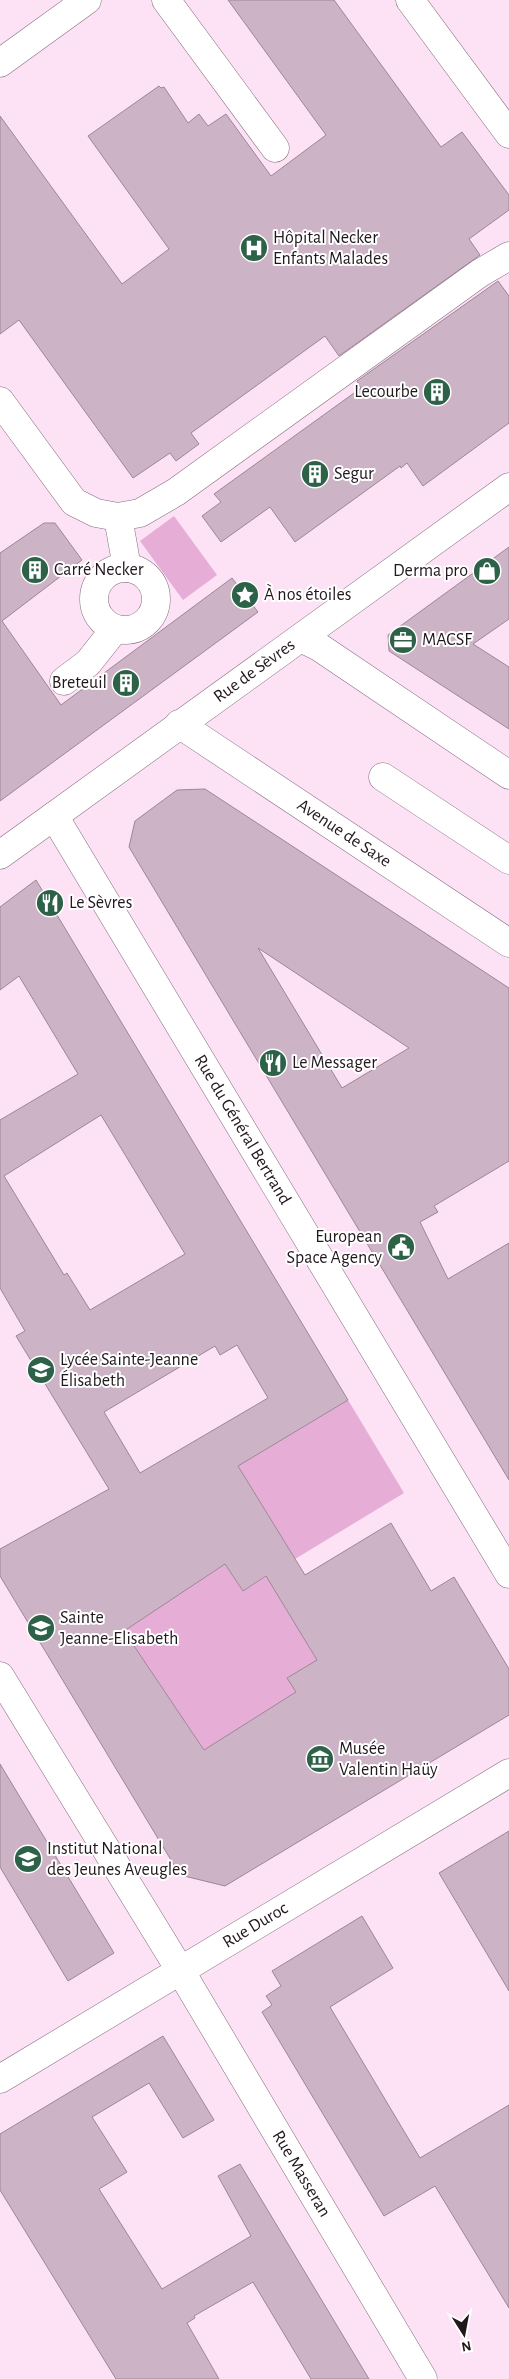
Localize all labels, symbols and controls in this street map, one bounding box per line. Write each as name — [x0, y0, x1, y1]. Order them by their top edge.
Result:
place label: Hôpital Necker Enfants Malades — [273, 229, 388, 268]
hospital icon: Hôpital Necker Enfants Malades — [239, 233, 269, 263]
building icon: Lecourbe — [422, 377, 452, 407]
place label: Lecourbe — [354, 383, 418, 401]
building icon: Segur — [300, 459, 330, 489]
place label: Segur — [334, 465, 374, 483]
building icon: Carré Necker — [20, 555, 50, 585]
shop icon: Derma pro — [472, 556, 502, 586]
place label: Carré Necker — [54, 561, 144, 579]
place label: Derma pro — [393, 562, 468, 580]
place icon: À nos étoiles — [230, 580, 260, 610]
place label: À nos étoiles — [264, 583, 352, 604]
office icon: MACSF — [388, 625, 418, 655]
place label: MACSF — [422, 631, 472, 649]
street label: Rue de Sèvres — [210, 636, 298, 706]
building icon: Breteuil — [111, 668, 141, 698]
place label: Breteuil — [52, 674, 107, 692]
street label: Avenue de Saxe — [294, 796, 394, 871]
restaurant icon: Le Sèvres — [35, 888, 65, 918]
place label: Le Sèvres — [69, 894, 132, 912]
restaurant icon: Le Messager — [258, 1048, 288, 1078]
street label: Rue du Général Bertrand — [191, 1052, 294, 1208]
place label: Le Messager — [292, 1054, 377, 1072]
place label: European Space Agency — [286, 1228, 382, 1267]
public building icon: European Space Agency — [386, 1232, 416, 1262]
place label: Lycée Sainte-Jeanne Élisabeth — [60, 1351, 198, 1390]
school or university icon: Lycée Sainte-Jeanne Élisabeth — [26, 1355, 56, 1385]
place label: Sainte Jeanne-Elisabeth — [60, 1609, 178, 1648]
school or university icon: Sainte Jeanne-Elisabeth — [26, 1613, 56, 1643]
place label: Musée Valentin Haüy — [339, 1740, 438, 1779]
museum icon: Musée Valentin Haüy — [305, 1744, 335, 1774]
place label: Institut National des Jeunes Aveugles — [47, 1840, 187, 1879]
school or university icon: Institut National des Jeunes Aveugles — [13, 1844, 43, 1874]
street label: Rue Duroc — [220, 1899, 291, 1952]
street label: Rue Masseran — [269, 2128, 334, 2220]
north arrow — [439, 2309, 489, 2359]
text: N — [460, 2338, 472, 2354]

